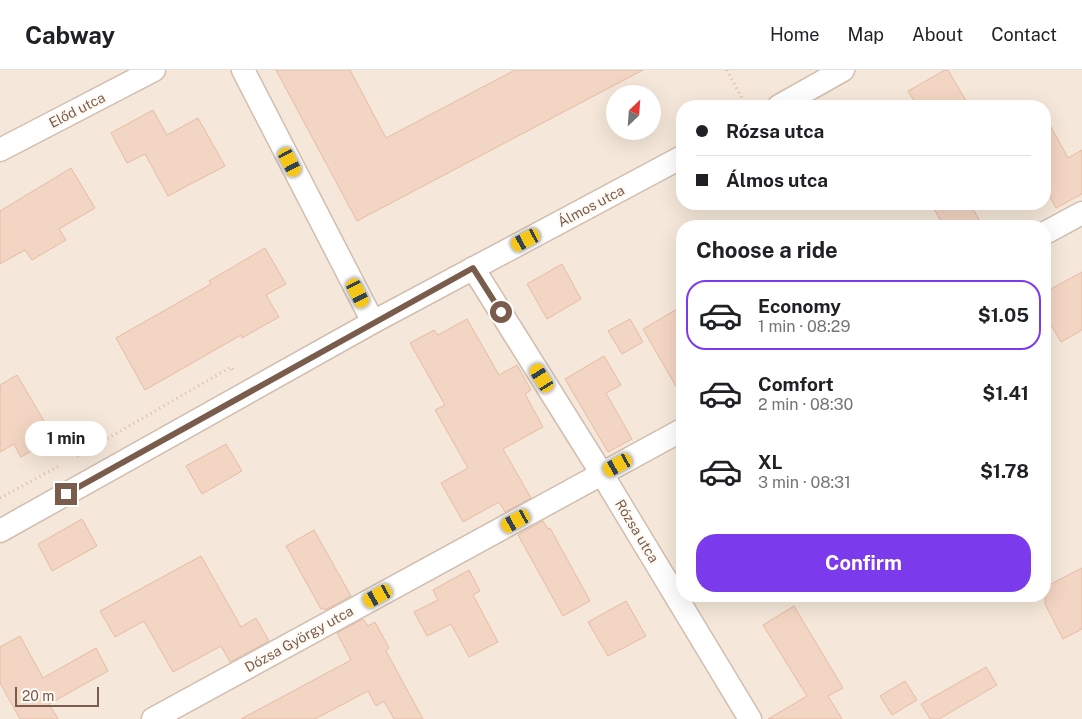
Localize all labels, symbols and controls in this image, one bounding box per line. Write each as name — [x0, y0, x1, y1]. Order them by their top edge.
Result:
text: Cabway — [25, 21, 115, 49]
text: Home — [770, 24, 820, 45]
text: Map — [848, 24, 884, 45]
text: About — [912, 24, 963, 45]
text: Contact — [991, 24, 1057, 45]
north arrow — [606, 85, 661, 140]
map controls — [606, 85, 661, 140]
street label: Előd utca — [46, 89, 108, 131]
text: Rózsa utca — [726, 120, 824, 142]
car — [276, 145, 303, 179]
text: Álmos utca — [726, 169, 828, 191]
street label: Álmos utca — [554, 181, 627, 230]
car — [509, 226, 542, 254]
text: Choose a ride — [696, 237, 838, 263]
car — [344, 276, 371, 310]
icon: car — [698, 293, 743, 338]
text: Economy — [758, 295, 841, 317]
route start — [490, 301, 512, 323]
text: $1.05 — [978, 304, 1029, 326]
text: 1 min · 08:29 — [758, 317, 850, 336]
car — [527, 361, 556, 395]
icon: car — [698, 371, 743, 416]
text: Comfort — [758, 373, 834, 395]
text: $1.41 — [982, 382, 1029, 404]
text: 2 min · 08:30 — [758, 395, 853, 414]
callout: 1 min — [25, 422, 107, 456]
text: 1 min — [47, 429, 85, 448]
icon: car — [698, 449, 743, 494]
car — [601, 451, 634, 479]
text: XL — [758, 451, 783, 473]
text: $1.78 — [980, 460, 1029, 482]
text: 3 min · 08:31 — [758, 473, 851, 492]
route end — [55, 483, 77, 505]
street label: Rózsa utca — [612, 497, 662, 565]
car — [499, 507, 532, 535]
button: Confirm — [696, 534, 1031, 592]
car — [361, 582, 394, 610]
street label: Dózsa György utca — [242, 603, 356, 675]
scale bar — [15, 684, 99, 707]
text: 20 m — [22, 688, 54, 704]

